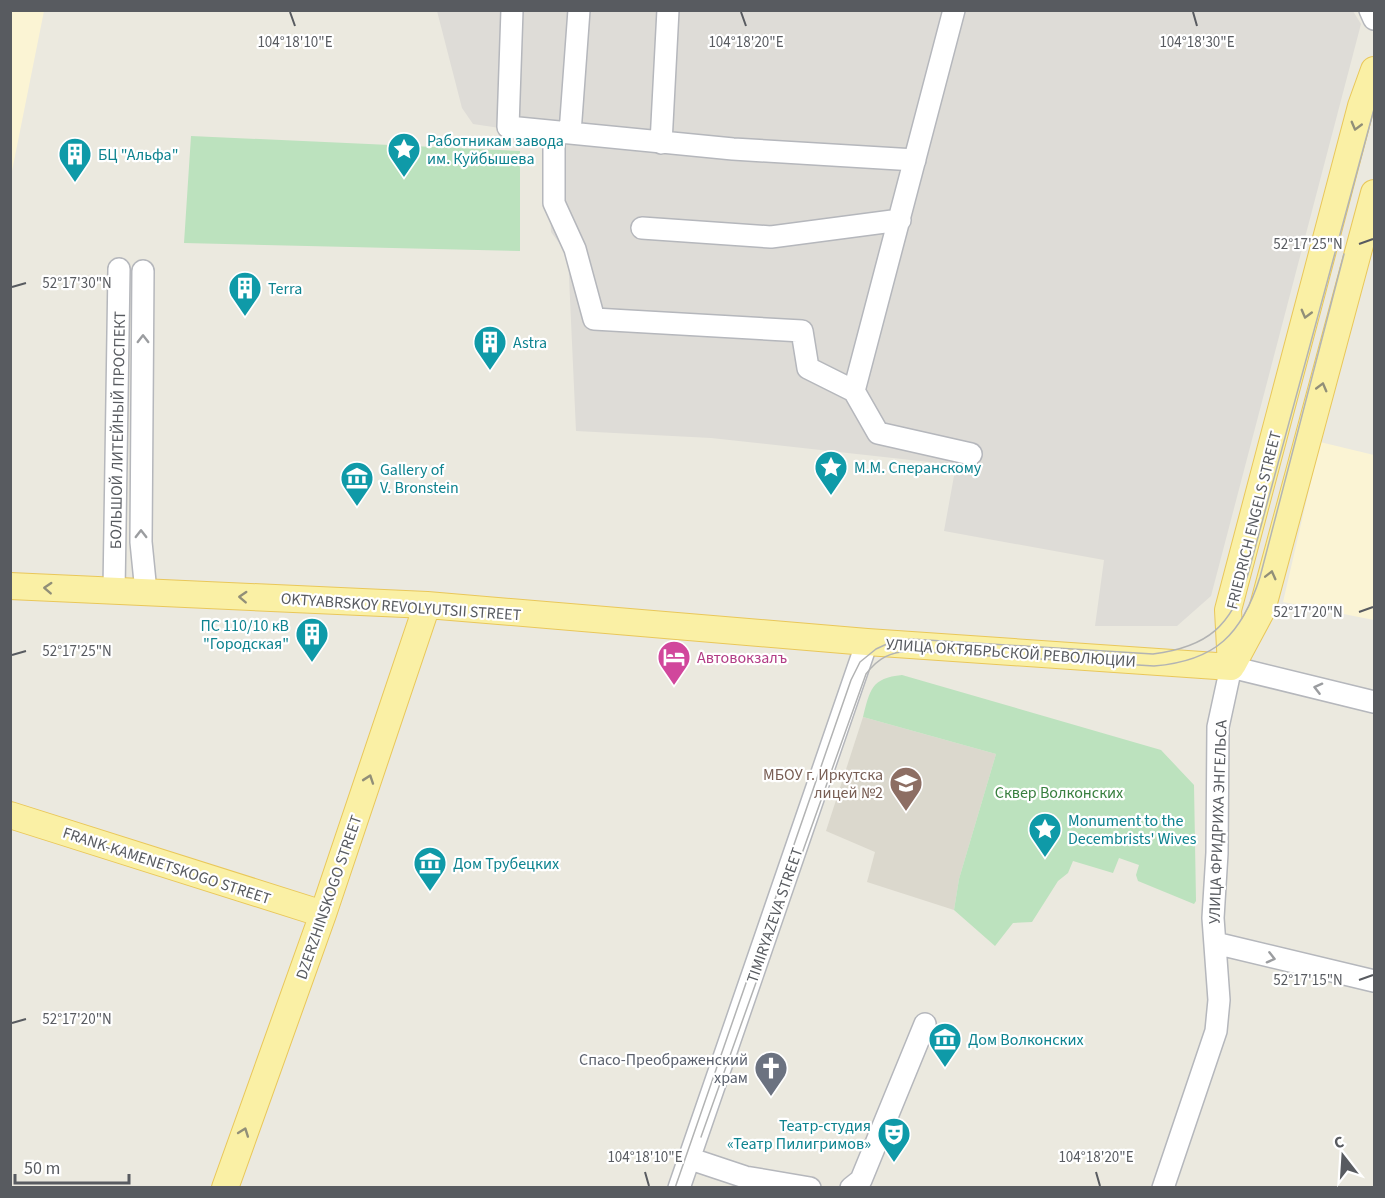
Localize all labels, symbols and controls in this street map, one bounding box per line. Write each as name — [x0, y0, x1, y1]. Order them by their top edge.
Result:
text: 104°18'10"E — [257, 32, 333, 53]
text: 104°18'20"E — [708, 32, 784, 53]
text: 104°18'30"E — [1159, 32, 1235, 53]
one-way arrow — [1350, 120, 1363, 130]
place label: Работникам завода им. Куйбышева — [427, 130, 564, 170]
place icon: Работникам завода им. Куйбышева — [386, 131, 422, 178]
building icon: БЦ "Альфа" — [57, 136, 93, 183]
place label: БЦ "Альфа" — [98, 144, 178, 166]
text: 52°17'25"N — [1273, 234, 1343, 255]
building icon: Terra — [227, 270, 263, 317]
text: 52°17'30"N — [42, 273, 112, 294]
place label: Terra — [268, 278, 302, 300]
one-way arrow — [1300, 309, 1313, 319]
street label: БОЛЬШОЙ ЛИТЕЙНЫЙ ПРОСПЕКТ — [105, 310, 131, 549]
building icon: Astra — [472, 324, 508, 371]
place label: Astra — [513, 332, 547, 354]
one-way arrow — [137, 335, 149, 344]
one-way arrow — [1315, 382, 1327, 393]
street label: FRIEDRICH ENGELS STREET — [1221, 428, 1287, 612]
place icon: М.М. Сперанскому — [813, 449, 849, 496]
place label: М.М. Сперанскому — [854, 457, 982, 479]
place label: Gallery of V. Bronstein — [380, 459, 459, 499]
museum icon: Gallery of V. Bronstein — [339, 460, 375, 507]
one-way arrow — [135, 529, 147, 538]
one-way arrow — [1264, 571, 1276, 581]
one-way arrow — [44, 581, 53, 594]
street label: OKTYABRSKOY REVOLYUTSII STREET — [280, 588, 522, 626]
one-way arrow — [238, 590, 247, 603]
text: 52°17'20"N — [1273, 602, 1343, 623]
place label: ПС 110/10 кВ "Городская" — [200, 615, 289, 655]
building icon: ПС 110/10 кВ "Городская" — [294, 616, 330, 663]
street label: УЛИЦА ОКТЯБРЬСКОЙ РЕВОЛЮЦИИ — [885, 633, 1137, 673]
hotel icon: Автовокзалъ — [656, 639, 692, 686]
text: 52°17'25"N — [42, 641, 112, 662]
place label: Автовокзалъ — [697, 647, 787, 669]
one-way arrow — [1313, 682, 1323, 695]
street label: УЛИЦА ФРИДРИХА ЭНГЕЛЬСА — [1203, 719, 1233, 924]
place label: МБОУ г. Иркутска лицей №2 — [763, 764, 883, 804]
school or university icon: МБОУ г. Иркутска лицей №2 — [888, 765, 924, 812]
one-way arrow — [361, 774, 374, 785]
park label: Сквер Волконских — [995, 782, 1123, 804]
place label: Monument to the Decembrists' Wives — [1068, 810, 1197, 850]
place icon: Monument to the Decembrists' Wives — [1027, 811, 1063, 858]
street label: DZERZHINSKOGO STREET — [290, 812, 368, 982]
street label: FRANK-KAMENETSKOGO STREET — [60, 822, 274, 910]
street label: TIMIRYAZEVA STREET — [741, 844, 809, 986]
museum icon: Дом Трубецких — [412, 845, 448, 892]
place label: Дом Трубецких — [453, 853, 559, 875]
one-way arrow — [1266, 950, 1276, 963]
text: 52°17'15"N — [1273, 970, 1343, 991]
text: 52°17'20"N — [42, 1009, 112, 1030]
museum icon: Дом Волконских — [927, 1021, 963, 1068]
place label: Дом Волконских — [968, 1029, 1084, 1051]
place label: Спасо-Преображенский храм — [579, 1049, 748, 1089]
church icon: Спасо-Преображенский храм — [753, 1050, 789, 1097]
place label: Театр-студия «Театр Пилигримов» — [727, 1115, 871, 1155]
theatre icon: Театр-студия «Театр Пилигримов» — [876, 1116, 912, 1163]
north arrow — [1313, 1126, 1373, 1186]
one-way arrow — [237, 1127, 250, 1138]
text: С — [1331, 1131, 1347, 1154]
scale bar — [15, 1147, 129, 1185]
text: 104°18'10"E — [607, 1147, 683, 1168]
text: 104°18'20"E — [1058, 1147, 1134, 1168]
text: 50 m — [24, 1156, 60, 1181]

